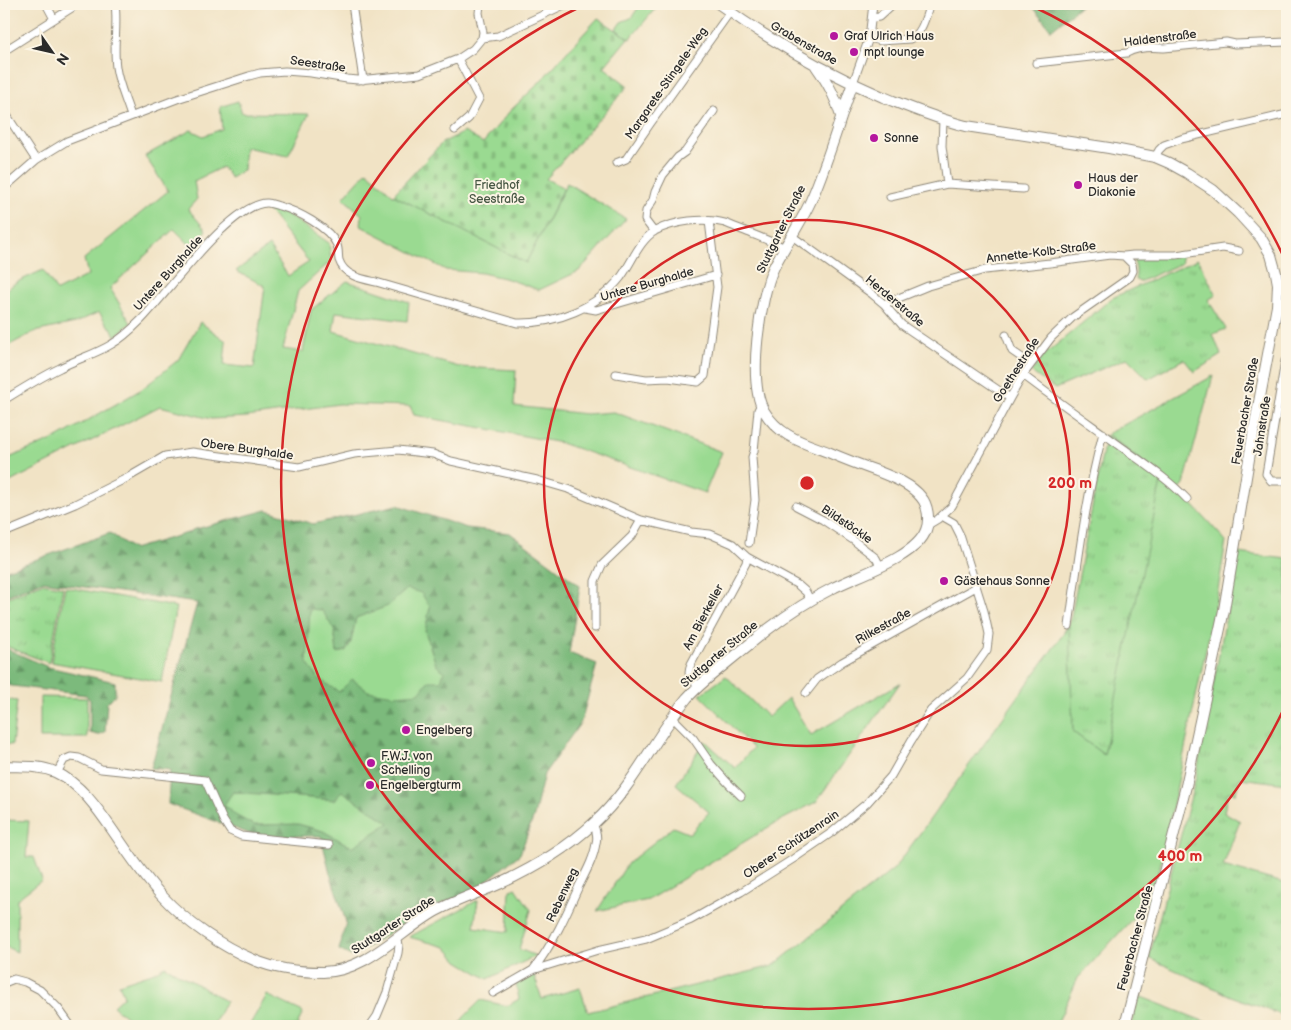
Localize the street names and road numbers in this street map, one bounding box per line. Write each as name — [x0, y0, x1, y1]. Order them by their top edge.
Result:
street label: Grabenstraße — [768, 18, 840, 69]
street label: Margarete-Stingele-Weg — [622, 24, 711, 142]
street label: Haldenstraße — [1123, 27, 1197, 50]
street label: Seestraße — [289, 53, 347, 76]
street label: Stuttgarter Straße — [754, 183, 809, 276]
street label: Untere Burghalde — [131, 233, 206, 314]
street label: Annette-Kolb-Straße — [985, 238, 1097, 267]
street label: Untere Burghalde — [599, 264, 696, 305]
street label: Herderstraße — [862, 272, 927, 330]
street label: Goethestraße — [990, 335, 1043, 406]
street label: Feuerbacher Straße — [1229, 356, 1262, 466]
street label: Jahnstraße — [1250, 395, 1275, 457]
street label: Obere Burghalde — [200, 436, 294, 463]
street label: Bildstöckle — [818, 502, 875, 547]
street label: Am Bierkeller — [680, 581, 727, 653]
street label: Rilkestraße — [853, 605, 914, 648]
street label: Stuttgarter Straße — [678, 618, 761, 691]
street label: Oberer Schützenrain — [741, 807, 842, 882]
street label: Rebenweg — [543, 866, 582, 925]
street label: Feuerbacher Straße — [1114, 884, 1157, 993]
street label: Stuttgarter Straße — [349, 893, 438, 958]

